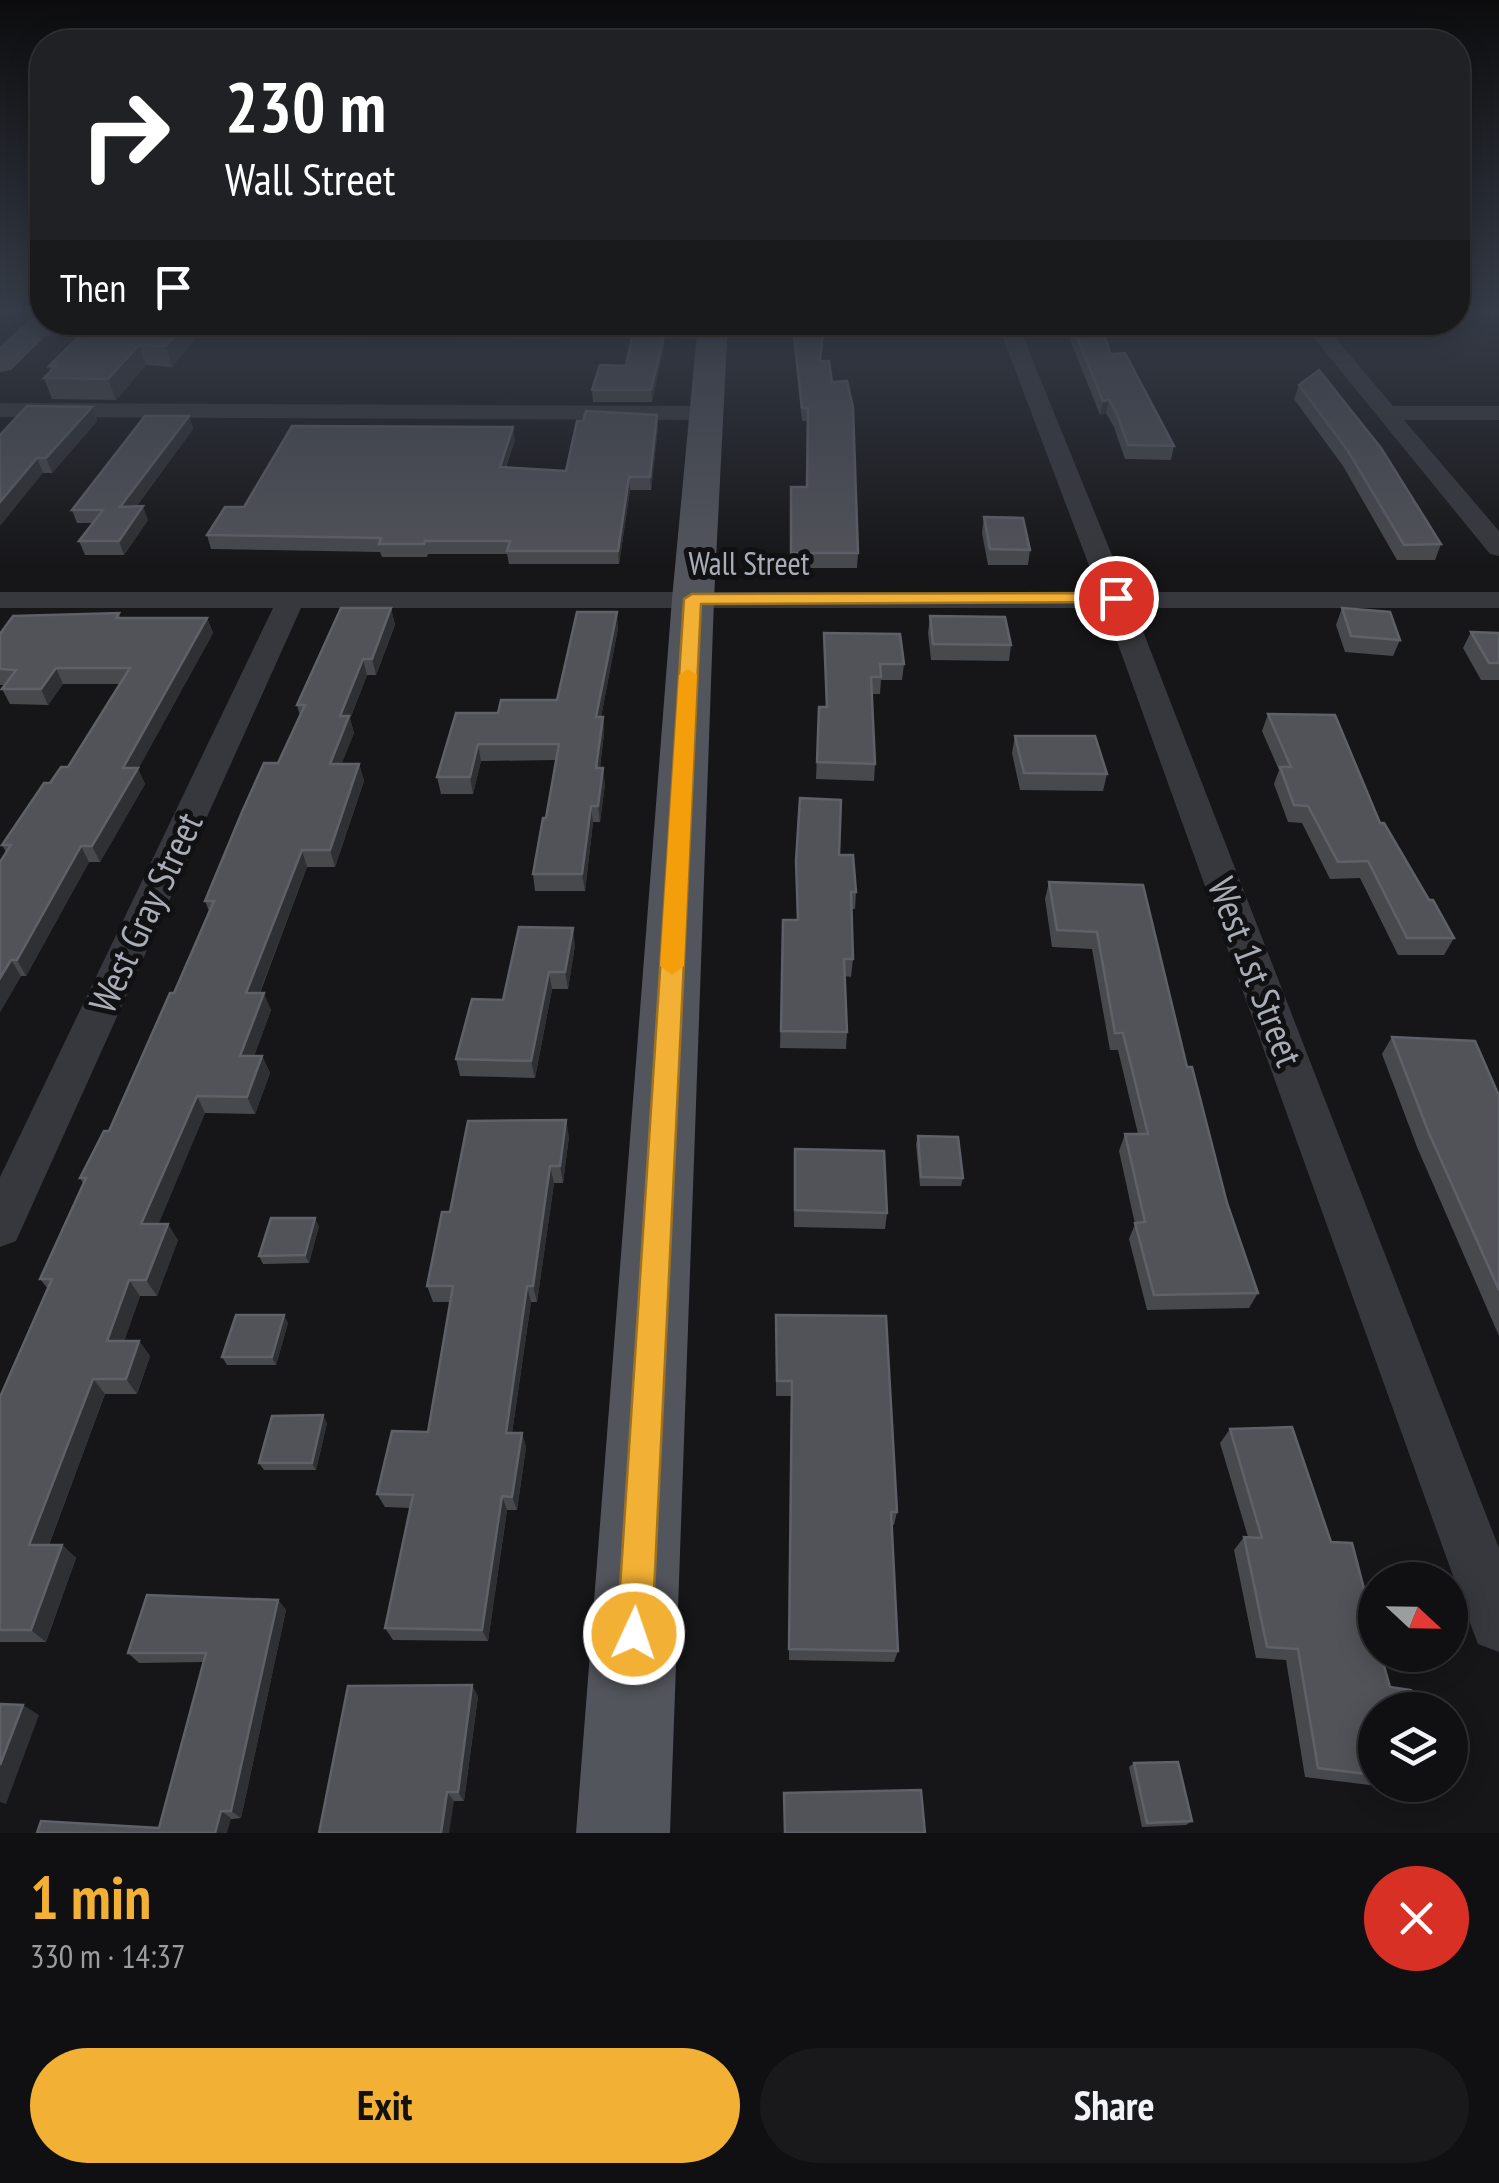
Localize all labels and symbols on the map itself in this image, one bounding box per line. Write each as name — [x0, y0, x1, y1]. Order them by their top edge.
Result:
street label: Wall Street — [688, 542, 810, 584]
pin — [1074, 556, 1159, 641]
street label: West Gray Street — [77, 804, 213, 1020]
street label: West 1st Street — [1198, 870, 1315, 1073]
north arrow — [1358, 1562, 1468, 1672]
position arrow — [582, 1582, 686, 1686]

